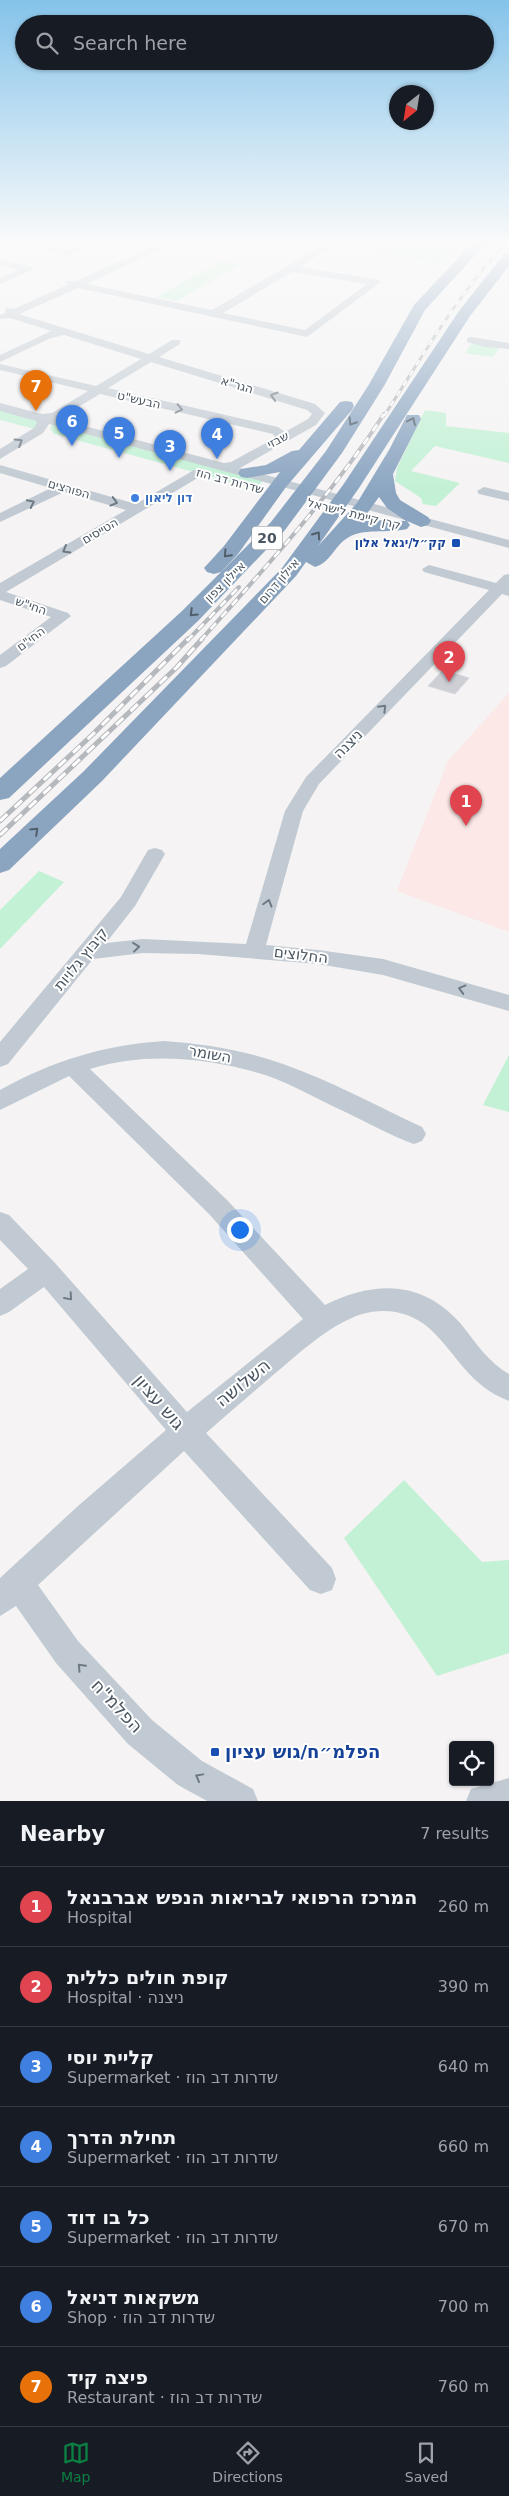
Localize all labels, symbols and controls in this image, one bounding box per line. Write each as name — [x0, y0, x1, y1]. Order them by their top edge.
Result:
search box — [15, 15, 494, 70]
icon: search — [33, 29, 61, 57]
text: Search here — [73, 32, 187, 54]
north arrow — [389, 85, 434, 130]
pin: 7 — [20, 370, 52, 411]
street label: הגר"א — [219, 373, 255, 397]
street label: הבעש"ט — [116, 388, 162, 412]
one-way arrow — [270, 392, 279, 402]
one-way arrow — [175, 403, 184, 414]
pin: 6 — [56, 405, 88, 446]
pin: 5 — [103, 417, 135, 458]
one-way arrow — [349, 417, 359, 426]
one-way arrow — [406, 417, 416, 426]
pin: 4 — [201, 418, 233, 459]
street label: שבזי — [265, 429, 291, 451]
pin: 3 — [154, 430, 186, 471]
one-way arrow — [14, 439, 23, 449]
street label: שדרות דב הוז — [195, 465, 265, 497]
street label: הפורצים — [46, 476, 92, 502]
place label: דון ליאון — [145, 491, 192, 505]
marker: דון ליאון — [129, 492, 141, 504]
one-way arrow — [110, 496, 119, 507]
street label: קרן קיימת לישראל — [306, 496, 402, 532]
one-way arrow — [25, 499, 34, 509]
street label: הטייסים — [79, 515, 121, 547]
road number: 20 — [252, 526, 282, 550]
one-way arrow — [311, 531, 320, 541]
place label: קק״ל/יגאל אלון — [355, 536, 446, 550]
marker: קק״ל/יגאל אלון — [450, 537, 462, 549]
one-way arrow — [62, 544, 71, 554]
one-way arrow — [224, 548, 233, 557]
street label: איילון דרום — [256, 556, 302, 606]
street label: איילון צפון — [202, 559, 248, 605]
street label: החי"ש — [13, 594, 49, 618]
one-way arrow — [189, 607, 198, 616]
street label: החי"ם — [14, 624, 48, 654]
pin: 2 — [433, 641, 465, 682]
one-way arrow — [377, 705, 386, 714]
street label: ניצנה — [330, 726, 366, 762]
pin: 1 — [450, 785, 482, 826]
one-way arrow — [30, 827, 39, 836]
one-way arrow — [262, 899, 272, 908]
street label: קיבוץ גלויות — [50, 924, 112, 994]
one-way arrow — [132, 942, 140, 953]
street label: החלוצים — [273, 943, 329, 967]
one-way arrow — [459, 984, 467, 994]
street label: השומר — [187, 1041, 233, 1067]
your location — [227, 1217, 253, 1243]
one-way arrow — [63, 1291, 71, 1300]
street label: השלושה — [211, 1354, 274, 1411]
street label: גוש עציון — [130, 1370, 189, 1434]
one-way arrow — [78, 1663, 87, 1672]
street label: הפלמ"ח — [87, 1675, 147, 1737]
place label: הפלמ״ח/גוש עציון — [225, 1741, 380, 1762]
map controls — [449, 1741, 494, 1786]
button: locate — [449, 1741, 494, 1786]
marker: הפלמ״ח/גוש עציון — [209, 1746, 221, 1758]
one-way arrow — [195, 1774, 204, 1784]
text: Nearby — [20, 1822, 105, 1846]
text: 7 results — [420, 1824, 489, 1843]
text: המרכז הרפואי לבריאות הנפש אברבנאל — [67, 1886, 417, 1908]
text: 1 — [30, 1897, 42, 1916]
text: 260 m — [438, 1897, 489, 1916]
text: Hospital — [67, 1908, 132, 1927]
text: קופת חולים כללית — [67, 1966, 228, 1988]
text: 2 — [30, 1977, 42, 1996]
text: 390 m — [438, 1977, 489, 1996]
text: Hospital · ניצנה — [67, 1988, 184, 2007]
text: קליית יוסי — [67, 2046, 154, 2068]
text: 3 — [30, 2057, 42, 2076]
text: 640 m — [438, 2057, 489, 2076]
text: Supermarket · שדרות דב הוז — [67, 2068, 278, 2087]
text: תחילת הדרך — [67, 2126, 176, 2148]
text: 4 — [30, 2137, 42, 2156]
text: 660 m — [438, 2137, 489, 2156]
text: Supermarket · שדרות דב הוז — [67, 2148, 278, 2167]
text: כל בו דוד — [67, 2206, 149, 2228]
text: 5 — [30, 2217, 42, 2236]
text: 670 m — [438, 2217, 489, 2236]
text: Supermarket · שדרות דב הוז — [67, 2228, 278, 2247]
text: משקאות דניאל — [67, 2286, 200, 2308]
text: 6 — [30, 2297, 42, 2316]
text: 700 m — [438, 2297, 489, 2316]
text: Shop · שדרות דב הוז — [67, 2308, 215, 2327]
text: פיצה קיד — [67, 2366, 148, 2388]
text: 7 — [30, 2377, 42, 2396]
text: 760 m — [438, 2377, 489, 2396]
text: Restaurant · שדרות דב הוז — [67, 2388, 262, 2407]
tab: Map — [61, 2439, 90, 2485]
tab: Directions — [212, 2439, 283, 2485]
tab: Saved — [405, 2439, 448, 2485]

